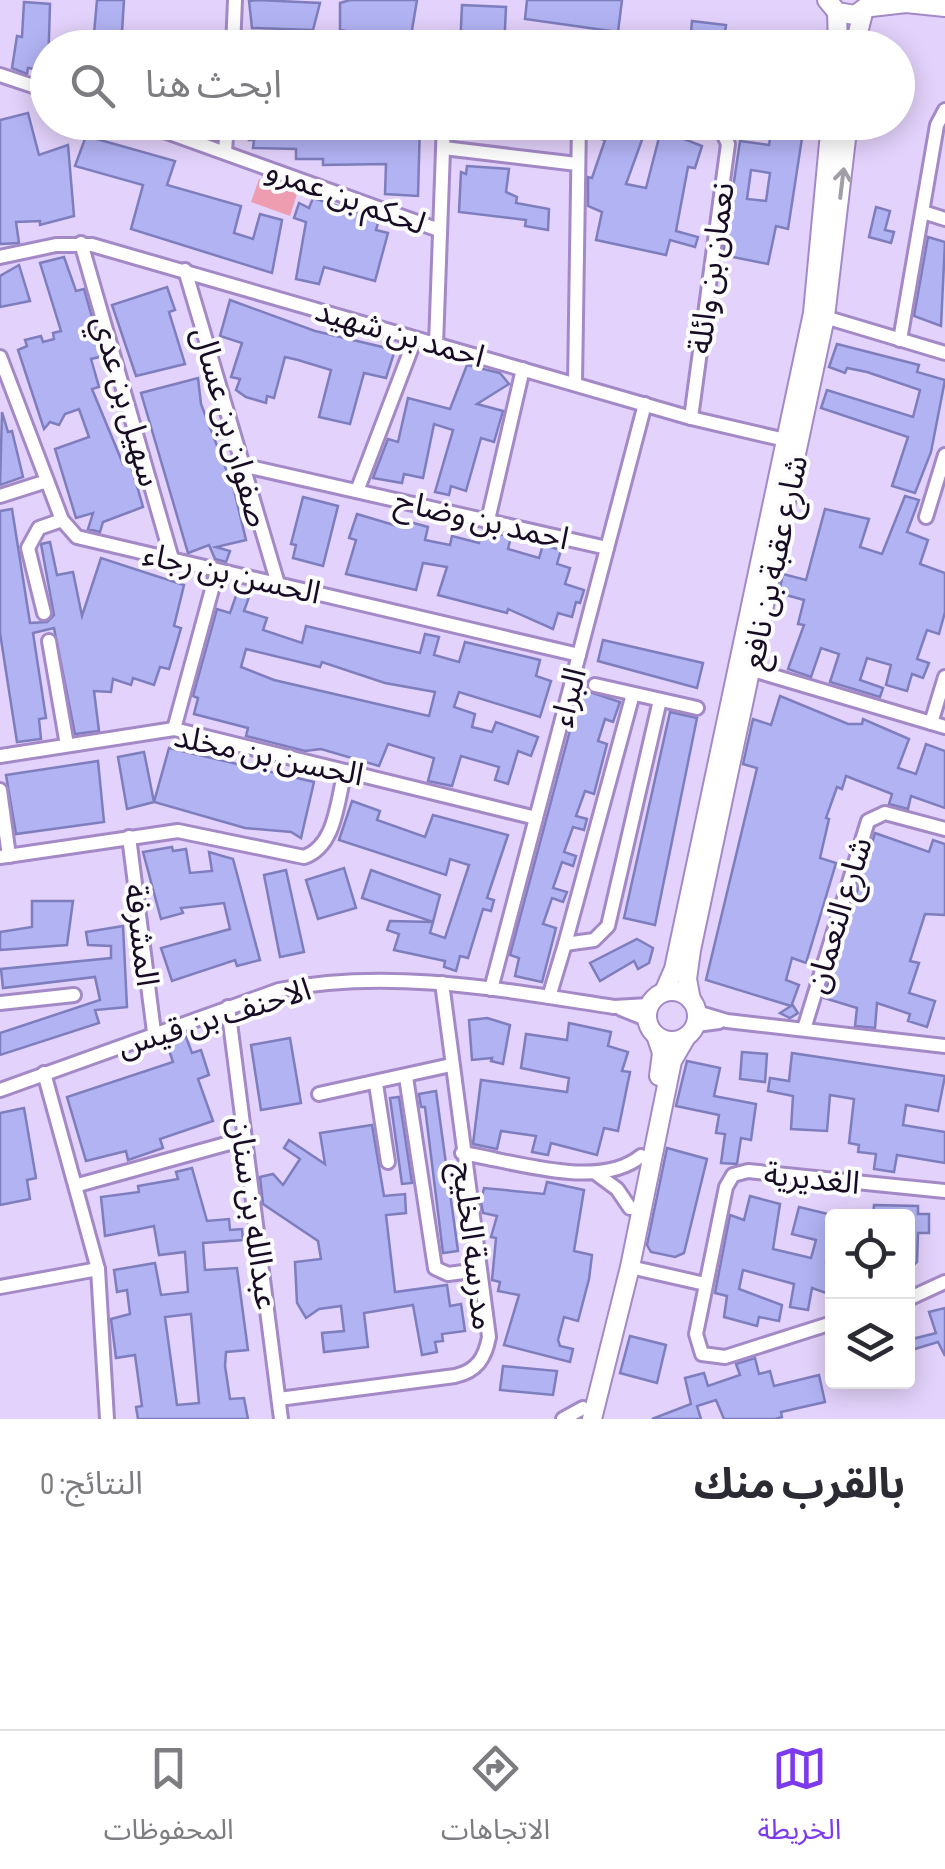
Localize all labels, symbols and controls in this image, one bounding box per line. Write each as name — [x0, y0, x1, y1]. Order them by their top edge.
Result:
search box — [30, 30, 915, 140]
icon: search — [65, 58, 120, 113]
text: ابحث هنا — [145, 63, 282, 108]
street label: لحكم بن عمرو — [259, 151, 430, 247]
one-way arrow — [833, 167, 852, 200]
street label: نعمان بن وائلة — [681, 180, 744, 357]
street label: احمد بن شهيد — [310, 292, 489, 377]
street label: سهيل بن عدي — [79, 311, 169, 492]
street label: صفوان بن عسال — [182, 323, 277, 532]
street label: شارع عقبة بن نافع — [734, 452, 820, 673]
street label: احمد بن وضاح — [390, 482, 572, 562]
street label: الحسن بن رجاء — [139, 535, 324, 614]
street label: البراء — [543, 664, 596, 731]
street label: الحسن بن مخلد — [170, 717, 367, 796]
street label: شارع النعمان — [797, 833, 884, 999]
street label: المشرفة — [115, 882, 166, 989]
street label: الاحنف بن قيس — [113, 971, 316, 1066]
street label: عبدالله بن سنان — [220, 1114, 285, 1312]
street label: الغديرية — [762, 1155, 862, 1204]
street label: مدرسة الخليج — [440, 1160, 502, 1333]
map controls — [825, 1209, 915, 1389]
button: locate — [825, 1209, 915, 1299]
button: layers — [825, 1299, 915, 1389]
text: بالقرب منك — [694, 1460, 905, 1511]
text: النتائج: 0 — [40, 1465, 143, 1504]
tab: المحفوظات — [104, 1741, 234, 1860]
tab: الاتجاهات — [441, 1741, 550, 1860]
tab: الخريطة — [757, 1741, 841, 1860]

